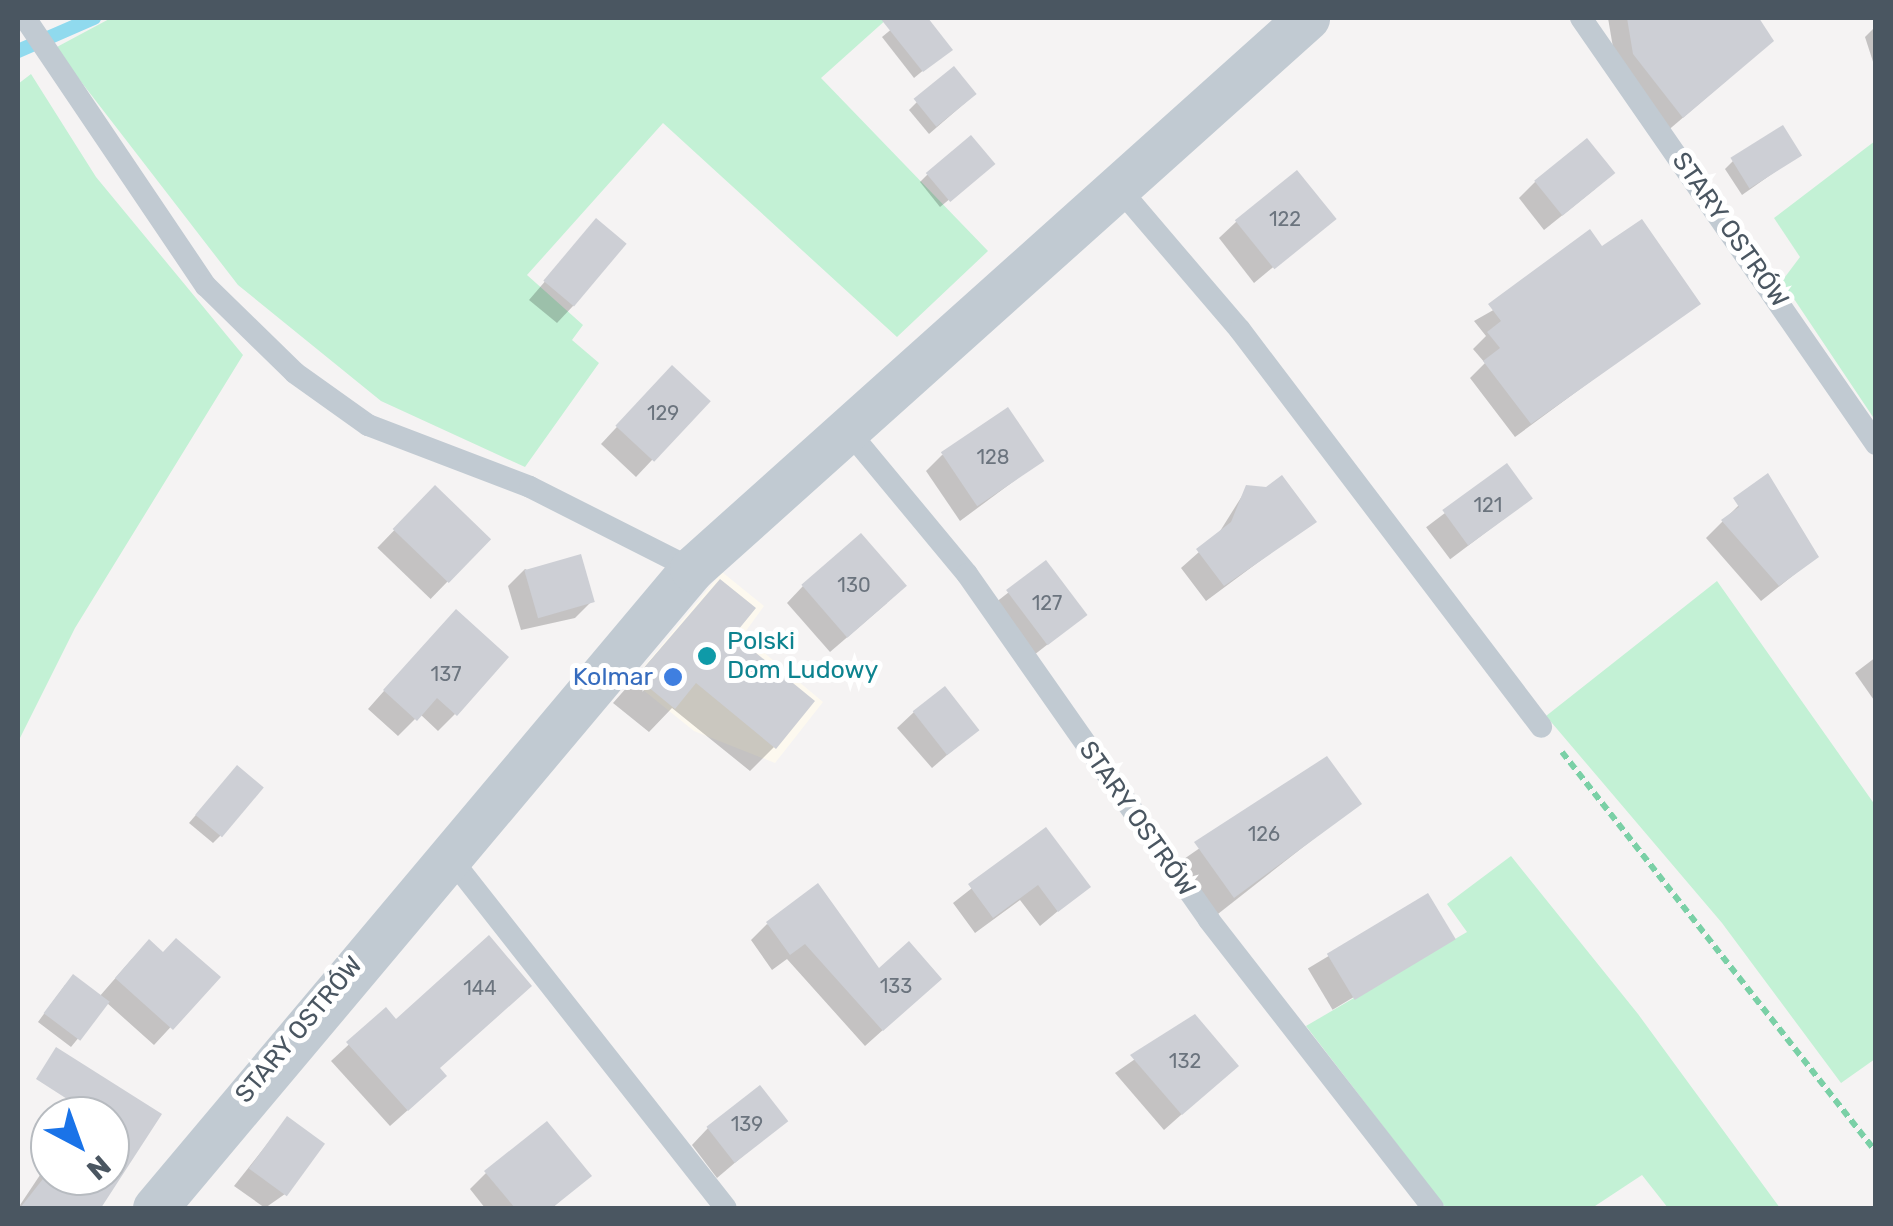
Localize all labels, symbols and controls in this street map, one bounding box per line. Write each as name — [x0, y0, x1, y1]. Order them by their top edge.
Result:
street label: STARY OSTRÓW — [1665, 147, 1795, 313]
house number: 122 — [1269, 207, 1301, 231]
house number: 129 — [647, 401, 679, 425]
house number: 128 — [976, 445, 1010, 469]
house number: 121 — [1474, 493, 1502, 517]
house number: 130 — [837, 573, 871, 597]
house number: 127 — [1032, 591, 1062, 615]
place label: Polski Dom Ludowy — [727, 627, 878, 686]
marker: Polski Dom Ludowy — [696, 645, 718, 667]
house number: 137 — [431, 662, 461, 686]
place label: Kolmar — [573, 662, 653, 692]
marker: Kolmar — [662, 666, 684, 688]
street label: STARY OSTRÓW — [1072, 736, 1202, 902]
house number: 126 — [1248, 822, 1280, 846]
street label: STARY OSTRÓW — [229, 950, 369, 1110]
house number: 133 — [880, 974, 912, 998]
house number: 144 — [463, 976, 497, 1000]
house number: 132 — [1169, 1049, 1201, 1073]
north arrow — [30, 1096, 130, 1196]
house number: 139 — [731, 1112, 763, 1136]
text: N — [80, 1148, 117, 1187]

